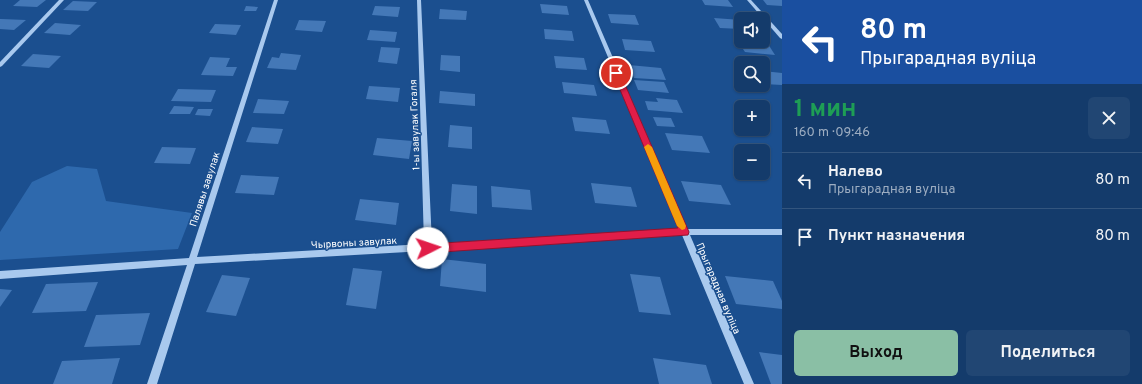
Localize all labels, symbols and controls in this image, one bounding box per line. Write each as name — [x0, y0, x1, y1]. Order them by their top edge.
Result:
map controls — [734, 12, 770, 180]
button: sound — [734, 12, 770, 48]
text: 80 m — [860, 13, 927, 49]
icon: left — [794, 16, 846, 68]
text: Прыгарадная вуліца — [860, 48, 1036, 71]
pin — [599, 56, 633, 90]
button: search — [734, 56, 770, 92]
icon: arrive — [605, 62, 627, 84]
street label: 1-ы завулак Гогаля — [407, 79, 424, 171]
text: 1 мин — [794, 95, 856, 125]
button: close — [1088, 97, 1130, 139]
button: + — [734, 100, 770, 136]
text: 160 m · 09:46 — [794, 125, 870, 141]
button: − — [734, 144, 770, 180]
street label: Палявы завулак — [187, 150, 224, 229]
text: Налево — [828, 163, 883, 182]
icon: left — [794, 170, 816, 192]
text: 80 m — [1095, 171, 1130, 190]
text: Прыгарадная вуліца — [828, 182, 955, 198]
icon: arrive — [794, 226, 816, 248]
position arrow — [407, 227, 449, 269]
text: Пункт назначения — [828, 227, 965, 246]
text: 80 m — [1095, 227, 1130, 246]
street label: Чырвоны завулак — [311, 235, 398, 252]
street label: Прыгарадная вуліца — [693, 241, 743, 336]
button: Выход — [794, 330, 958, 376]
button: Поделиться — [966, 330, 1130, 376]

